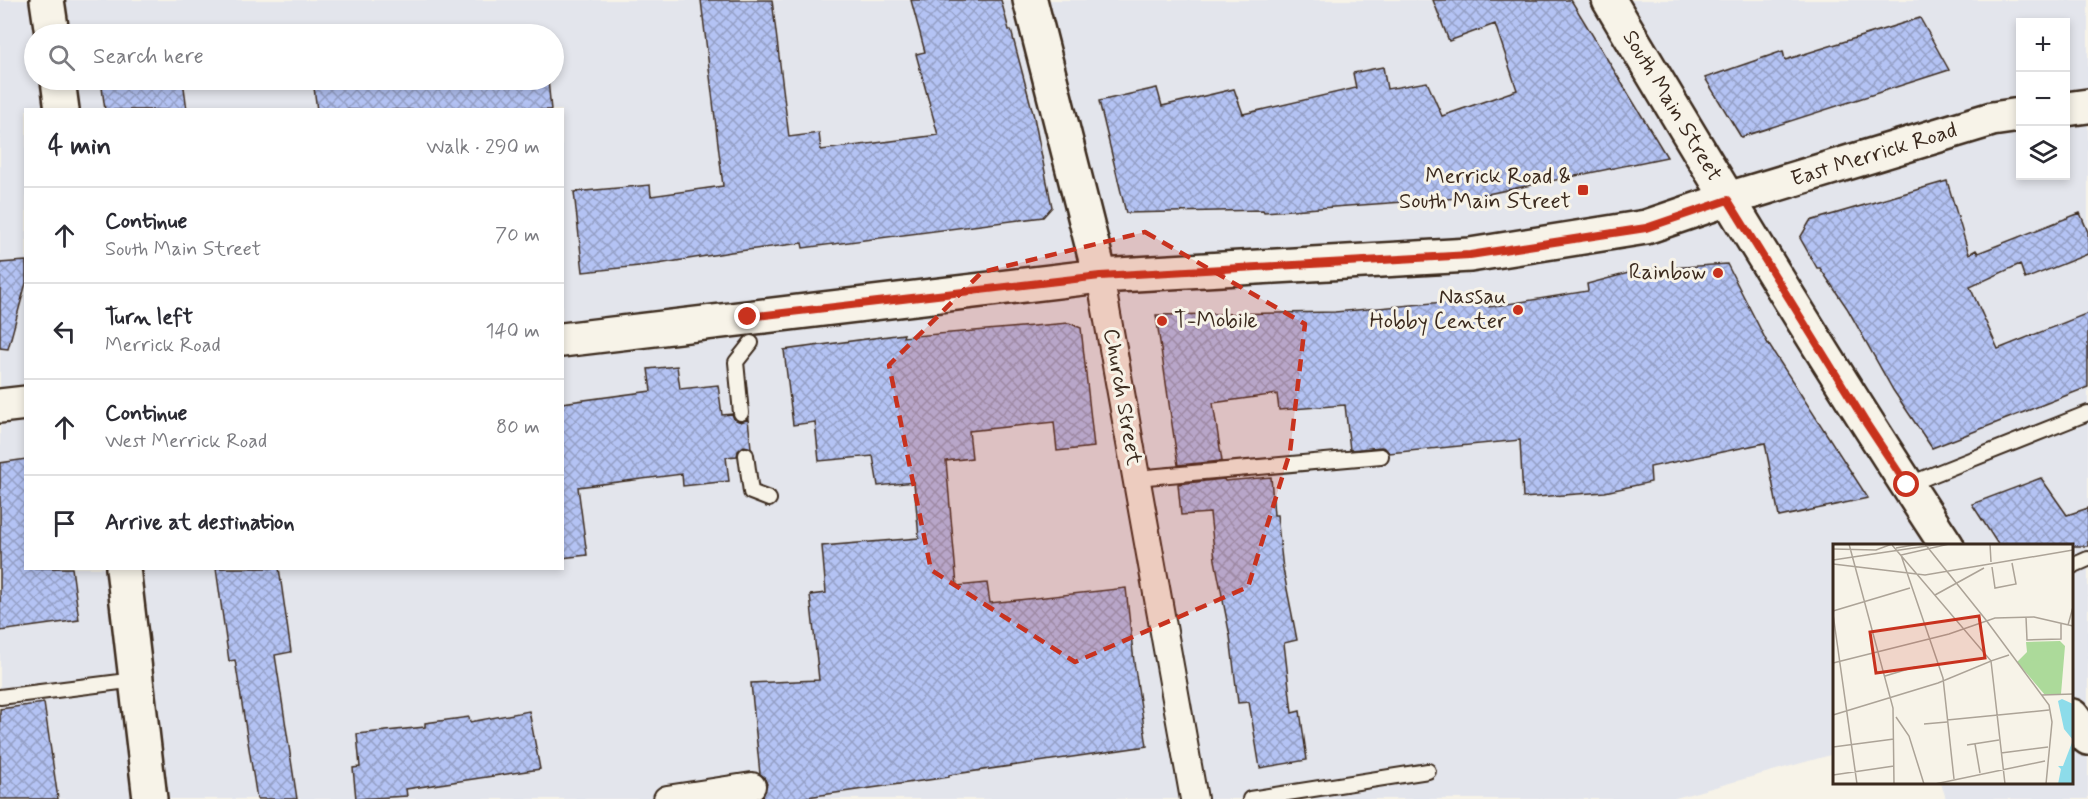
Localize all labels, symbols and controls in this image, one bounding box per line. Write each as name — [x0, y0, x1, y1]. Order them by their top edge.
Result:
map controls — [2016, 18, 2070, 180]
button: + — [2016, 18, 2070, 72]
search box — [24, 24, 564, 90]
street label: South Main Street — [1616, 25, 1728, 187]
icon: search — [45, 41, 78, 74]
text: Search here — [93, 43, 204, 71]
button: − — [2016, 72, 2070, 126]
street label: East Merrick Road — [1788, 116, 1960, 194]
button: layers — [2016, 126, 2070, 180]
text: 4 min — [48, 130, 111, 164]
text: Walk · 290 m — [426, 134, 540, 161]
place label: Merrick Road & South Main Street — [1399, 163, 1571, 216]
marker: Merrick Road & South Main Street — [1576, 183, 1590, 197]
text: Continue — [105, 208, 187, 236]
icon: ahead — [48, 219, 81, 252]
text: 70 m — [495, 222, 540, 249]
text: South Main Street — [105, 236, 261, 263]
place label: Rainbow — [1629, 259, 1706, 287]
marker: Rainbow — [1711, 266, 1725, 280]
place label: Nassau Hobby Center — [1369, 283, 1507, 336]
route end — [734, 303, 760, 329]
marker: Nassau Hobby Center — [1511, 303, 1525, 317]
text: Turn left — [105, 304, 193, 332]
place label: T-Mobile — [1174, 307, 1258, 335]
marker: T-Mobile — [1155, 314, 1169, 328]
icon: left — [48, 315, 81, 348]
text: 140 m — [486, 318, 540, 345]
street label: Church Street — [1096, 326, 1148, 468]
text: Merrick Road — [105, 332, 221, 359]
text: Continue — [105, 400, 187, 428]
icon: ahead — [48, 411, 81, 444]
text: 80 m — [496, 414, 540, 441]
text: West Merrick Road — [105, 428, 267, 455]
route start — [1893, 471, 1919, 497]
icon: arrive — [48, 507, 81, 540]
text: Arrive at destination — [105, 509, 295, 537]
inset map — [1833, 544, 2073, 784]

